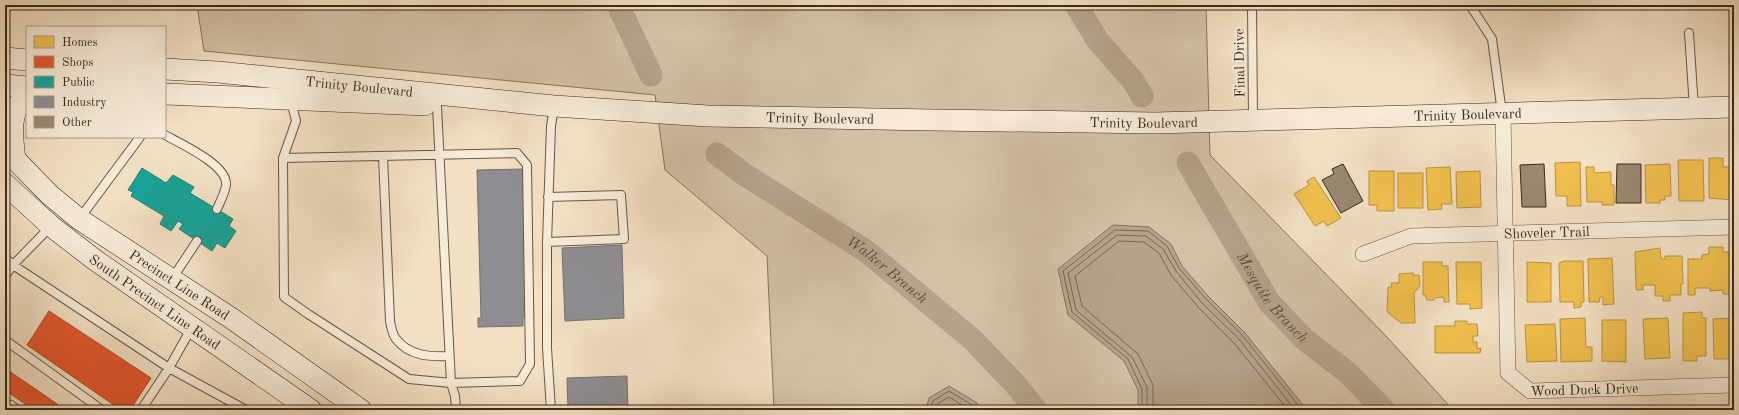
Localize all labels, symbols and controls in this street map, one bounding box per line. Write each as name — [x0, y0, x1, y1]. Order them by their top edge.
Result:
legend — [26, 26, 166, 138]
street label: Final Drive — [1232, 28, 1248, 98]
text: Homes — [62, 37, 98, 49]
text: Shops — [62, 57, 93, 69]
street label: Trinity Boulevard — [304, 75, 414, 100]
text: Public — [62, 77, 94, 89]
text: Industry — [62, 97, 107, 109]
street label: Trinity Boulevard — [1413, 107, 1522, 124]
street label: Trinity Boulevard — [766, 111, 874, 127]
street label: Trinity Boulevard — [1089, 116, 1198, 131]
text: Other — [62, 117, 92, 129]
street label: Shoveler Trail — [1504, 225, 1590, 241]
water label: Walker Branch — [843, 235, 930, 308]
street label: Precinct Line Road — [126, 248, 232, 323]
water label: Mesquite Branch — [1232, 249, 1310, 347]
street label: South Precinct Line Road — [86, 252, 223, 353]
street label: Wood Duck Drive — [1530, 382, 1639, 399]

